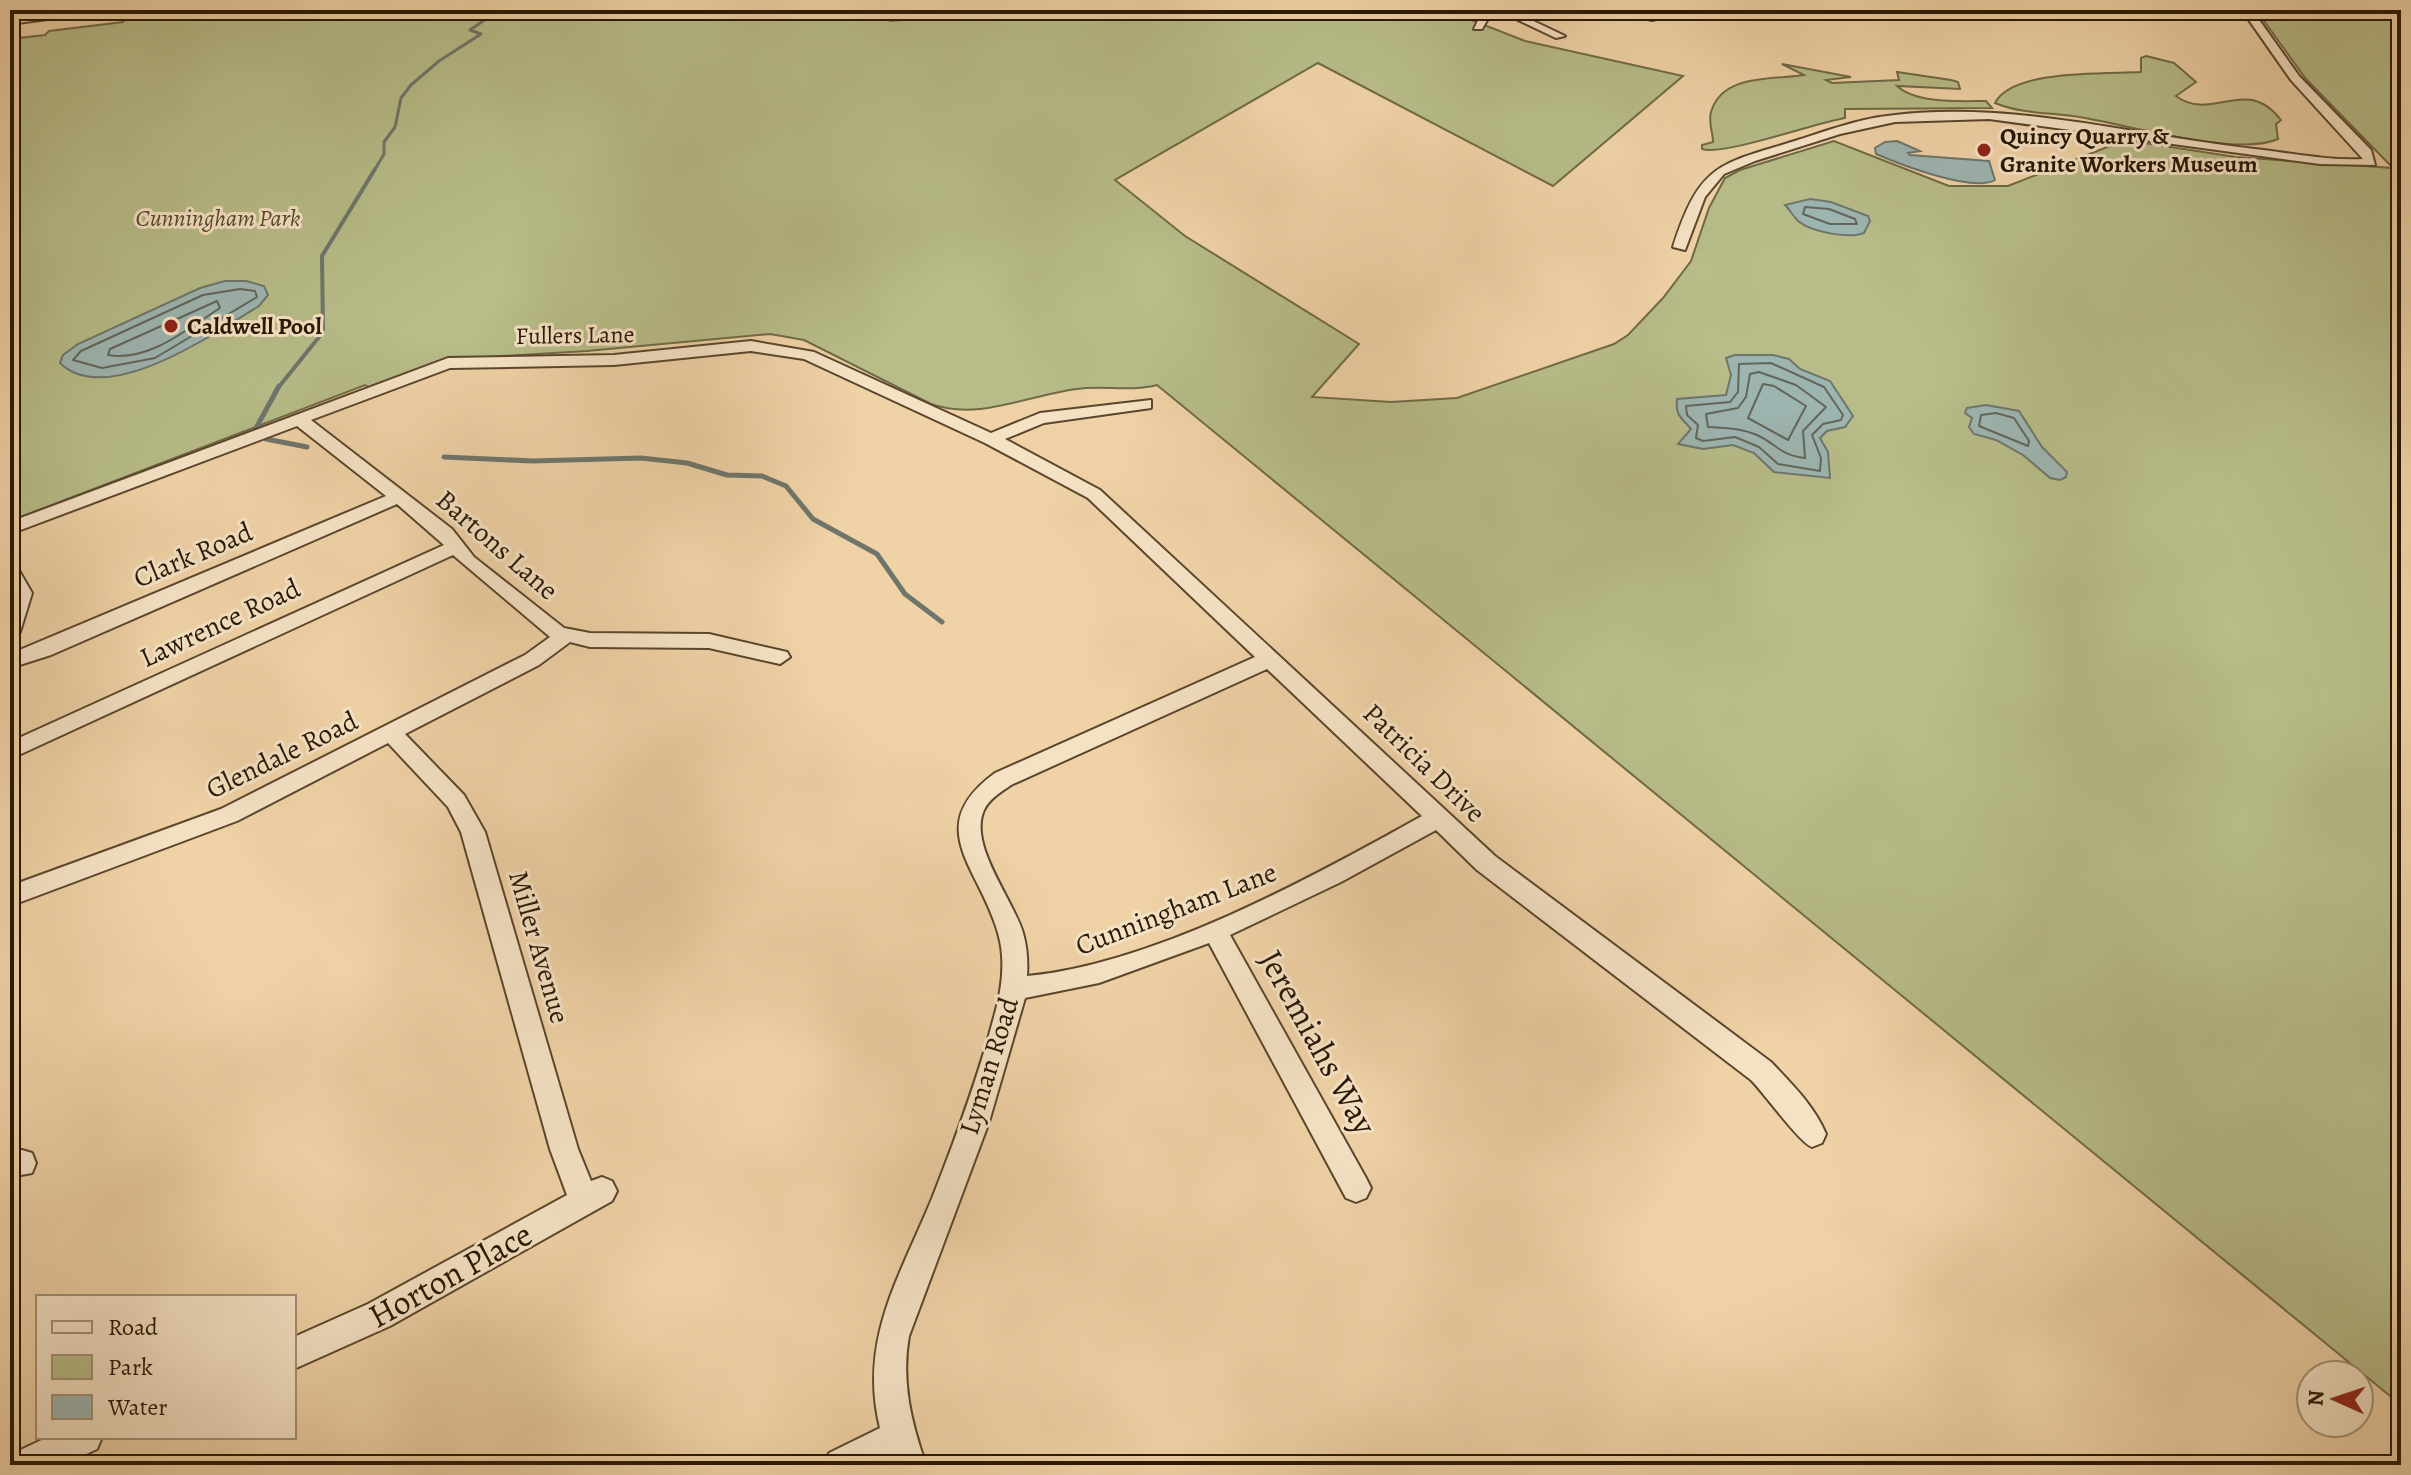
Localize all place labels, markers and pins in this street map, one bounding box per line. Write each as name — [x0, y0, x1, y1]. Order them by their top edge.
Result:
place label: Quincy Quarry & Granite Workers Museum — [2000, 120, 2258, 180]
marker: Quincy Quarry & Granite Workers Museum — [1975, 141, 1993, 159]
place label: Caldwell Pool — [187, 310, 323, 342]
marker: Caldwell Pool — [162, 317, 180, 335]

